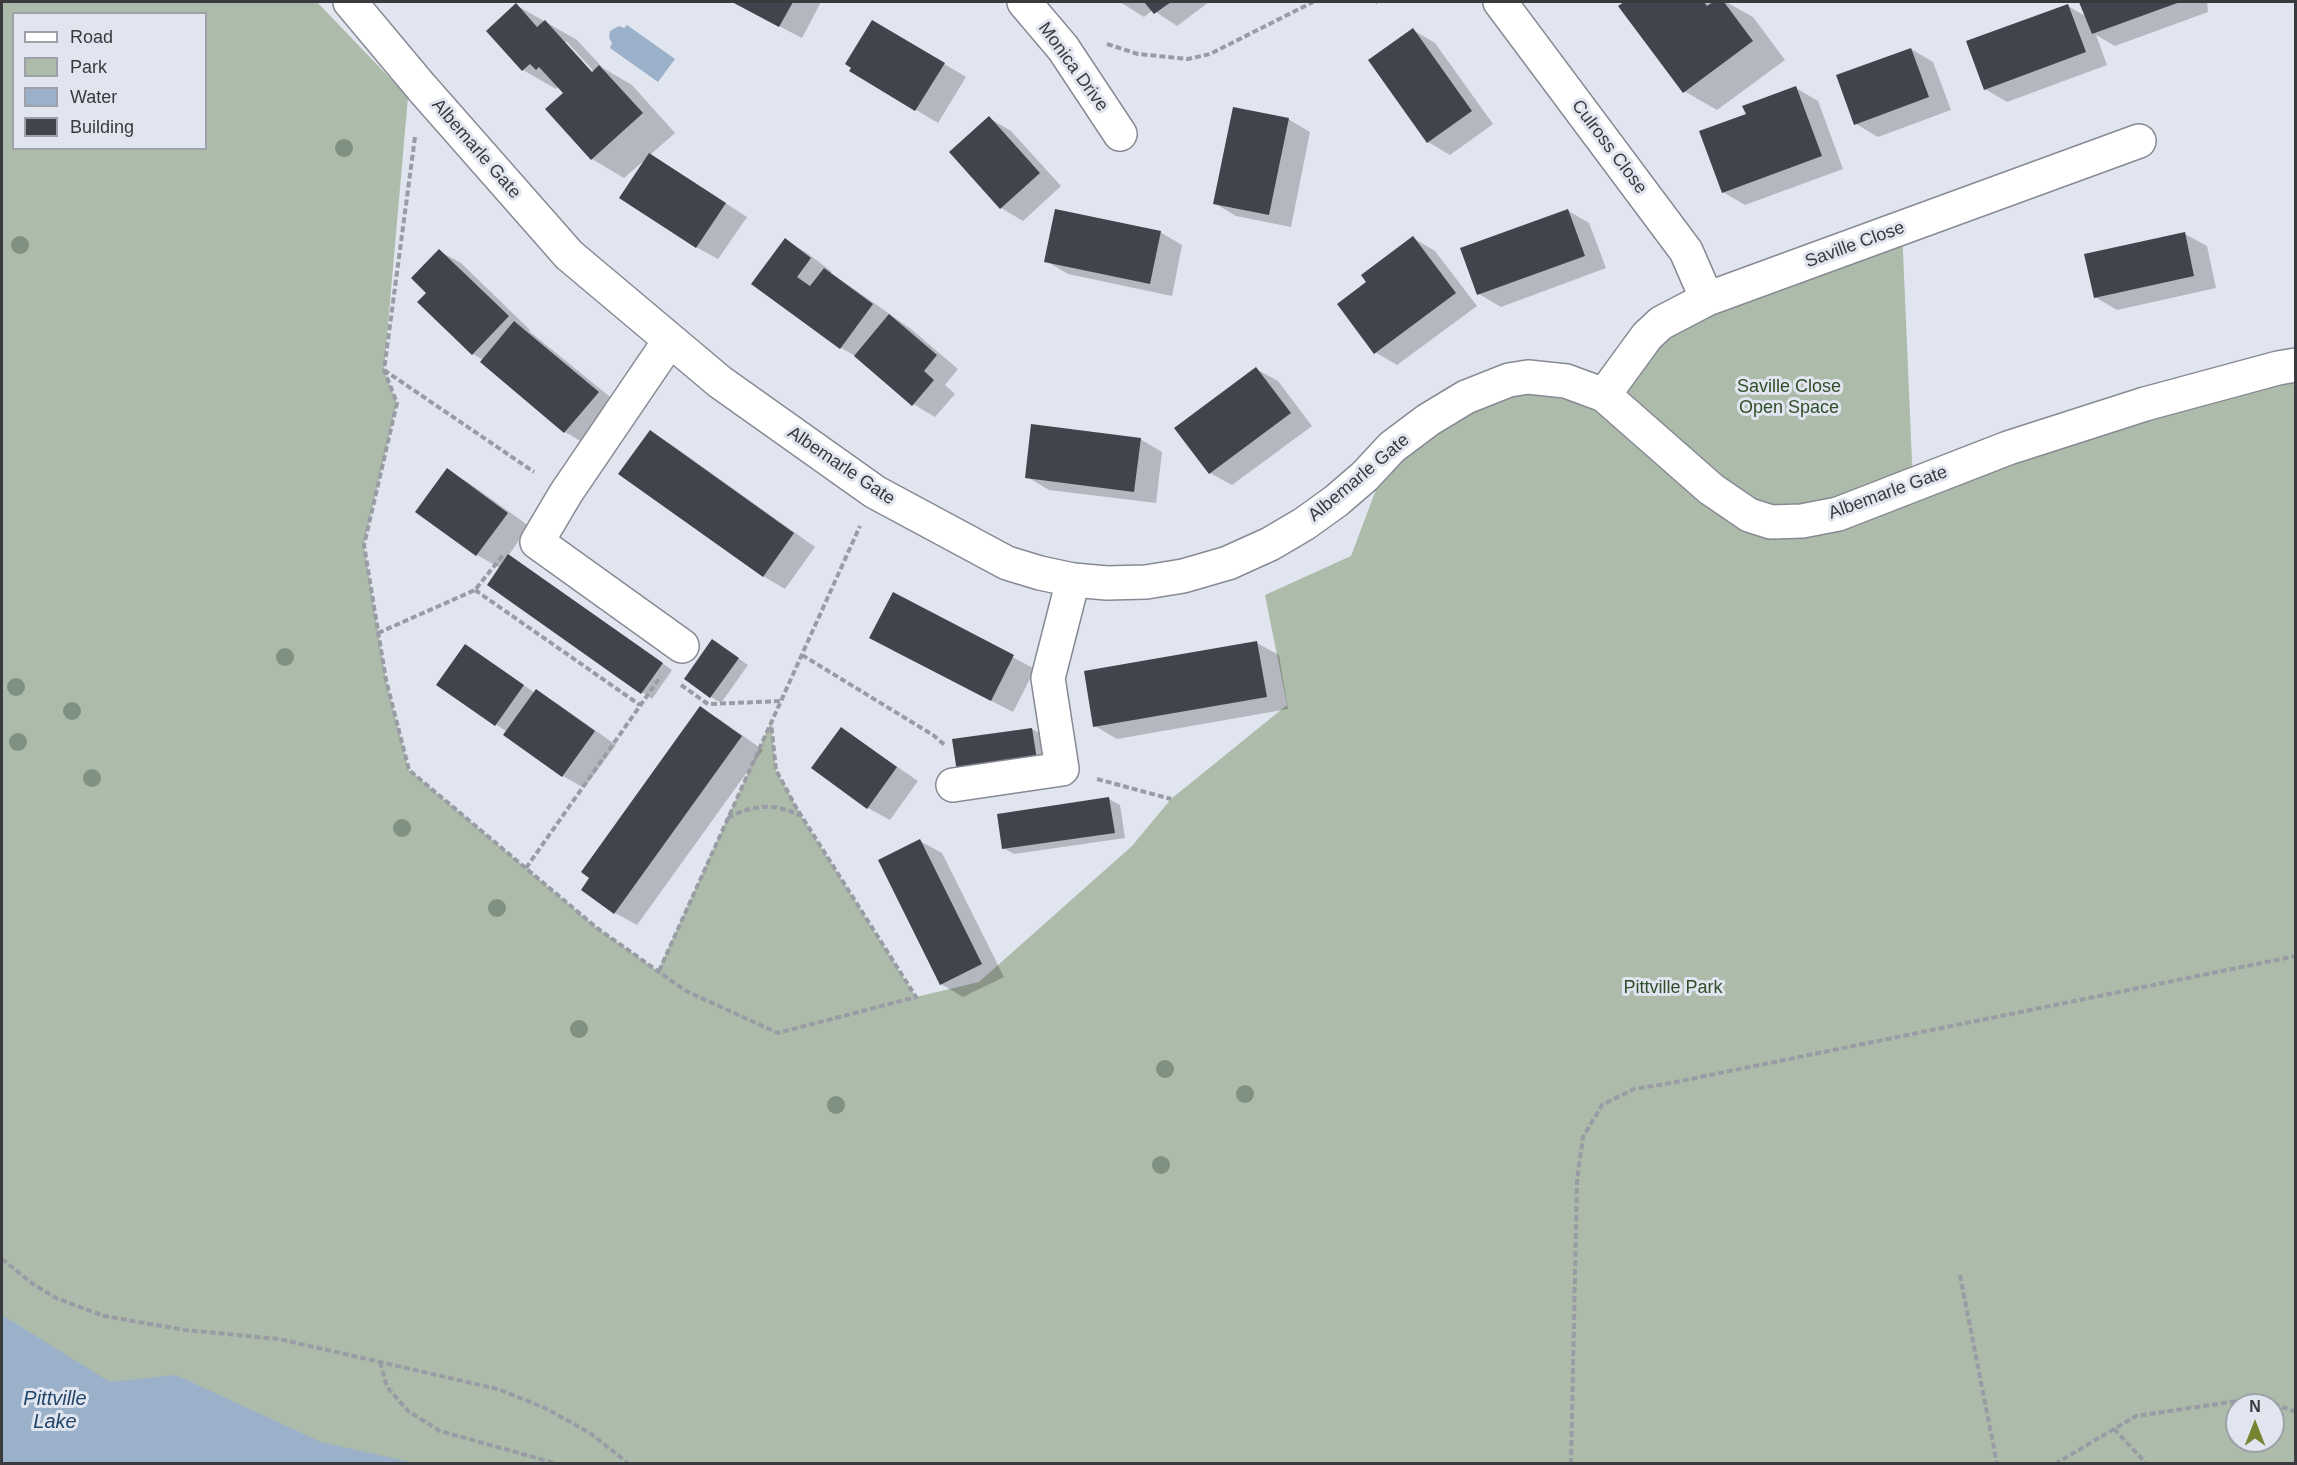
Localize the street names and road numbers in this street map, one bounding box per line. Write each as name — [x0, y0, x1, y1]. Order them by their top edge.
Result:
street label: Monica Drive — [1033, 18, 1113, 116]
street label: Albemarle Gate — [427, 95, 525, 203]
street label: Culross Close — [1567, 96, 1651, 198]
street label: Saville Close — [1802, 217, 1908, 273]
street label: Albemarle Gate — [783, 422, 899, 510]
street label: Albemarle Gate — [1304, 430, 1414, 526]
street label: Albemarle Gate — [1826, 461, 1950, 525]

